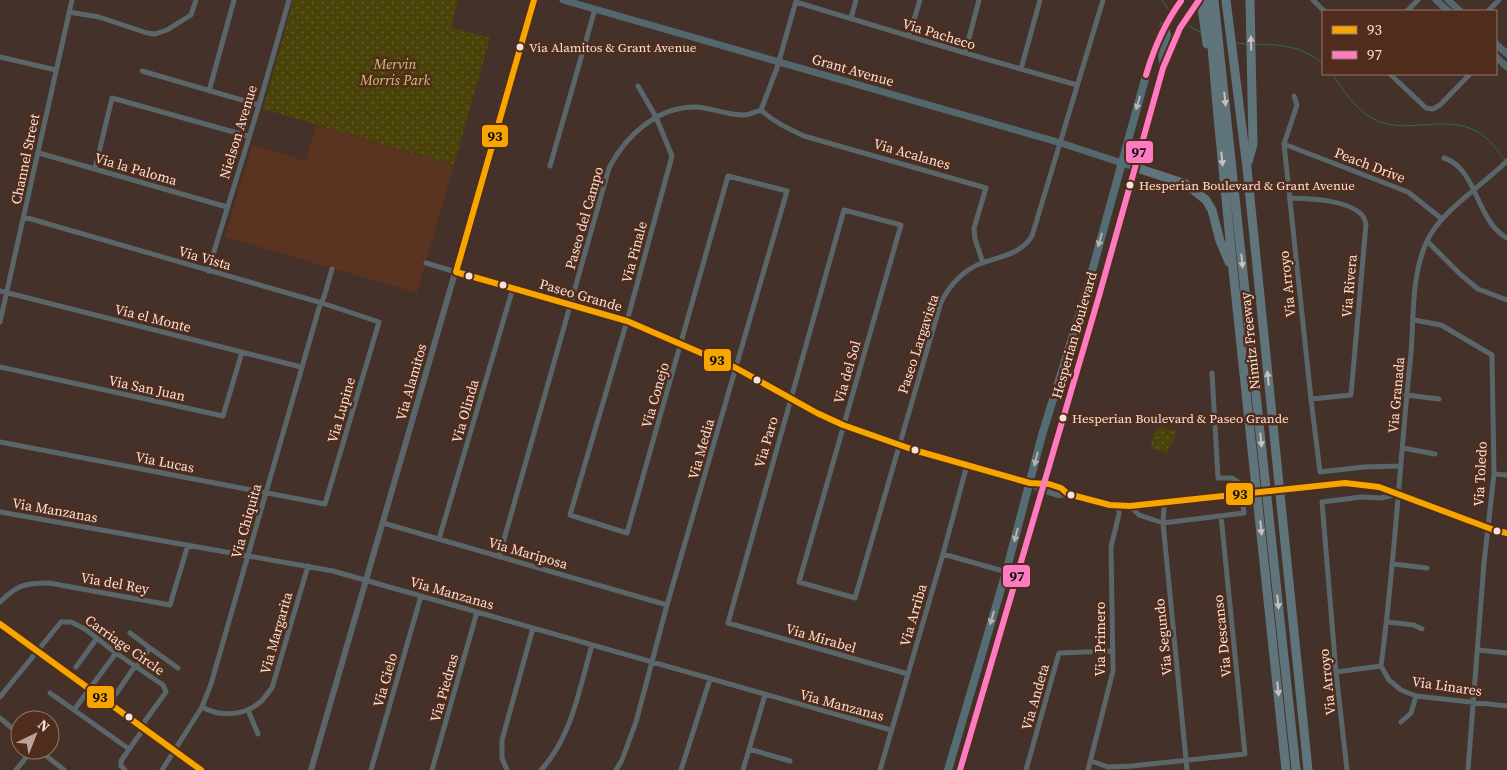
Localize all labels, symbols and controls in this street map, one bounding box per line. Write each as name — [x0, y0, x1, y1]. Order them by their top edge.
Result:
legend — [1322, 10, 1497, 75]
street label: Via Pacheco — [900, 13, 978, 55]
text: 93 — [1367, 19, 1382, 40]
one-way arrow — [1246, 35, 1254, 51]
place label: Via Alamitos & Grant Avenue — [529, 39, 697, 56]
marker: Via Alamitos & Grant Avenue — [515, 42, 525, 52]
text: 97 — [1367, 44, 1382, 65]
street label: Grant Avenue — [810, 49, 896, 91]
park label: Mervin Morris Park — [359, 54, 430, 90]
street label: Nielson Avenue — [214, 83, 262, 181]
one-way arrow — [1221, 92, 1229, 108]
one-way arrow — [1133, 96, 1141, 111]
street label: Channel Street — [6, 112, 44, 206]
line badge: 93 — [481, 124, 509, 148]
text: 93 — [487, 126, 503, 146]
street label: Via Acalanes — [871, 133, 953, 175]
line badge: 97 — [1125, 140, 1154, 164]
text: 97 — [1131, 142, 1147, 162]
street label: Peach Drive — [1332, 142, 1408, 188]
street label: Via la Paloma — [92, 148, 180, 191]
one-way arrow — [1218, 151, 1226, 167]
street label: Paseo del Campo — [560, 164, 608, 272]
place label: Hesperian Boulevard & Grant Avenue — [1139, 177, 1355, 194]
marker: Hesperian Boulevard & Grant Avenue — [1125, 180, 1135, 190]
street label: Via Pinale — [616, 219, 652, 285]
one-way arrow — [1096, 233, 1104, 248]
street label: Via Vista — [176, 241, 235, 275]
street label: Via Arroyo — [1274, 249, 1300, 318]
one-way arrow — [1238, 253, 1246, 269]
street label: Via Rivera — [1336, 253, 1362, 318]
street label: Hesperian Boulevard — [1046, 269, 1102, 401]
unlabelled marker — [464, 271, 474, 281]
street label: Paseo Grande — [537, 274, 625, 316]
unlabelled marker — [498, 280, 508, 290]
street label: Nimitz Freeway — [1235, 290, 1265, 391]
street label: Paseo Largavista — [892, 291, 944, 396]
street label: Via el Monte — [113, 299, 193, 337]
street label: Via del Sol — [828, 338, 866, 406]
street label: Via Alamitos — [390, 341, 432, 423]
line badge: 93 — [703, 348, 732, 372]
text: 93 — [709, 350, 725, 370]
street label: Via Granada — [1383, 355, 1409, 434]
street label: Via Conejo — [636, 360, 674, 430]
street label: Via San Juan — [107, 370, 188, 406]
one-way arrow — [1264, 370, 1272, 386]
street label: Via Lupine — [322, 375, 360, 445]
unlabelled marker — [752, 375, 762, 385]
street label: Via Olinda — [446, 376, 484, 445]
place label: Hesperian Boulevard & Paseo Grande — [1072, 410, 1289, 427]
marker: Hesperian Boulevard & Paseo Grande — [1058, 413, 1068, 423]
street label: Via Paro — [749, 414, 783, 470]
street label: Via Media — [683, 415, 719, 482]
one-way arrow — [1257, 432, 1265, 448]
street label: Via Toledo — [1468, 441, 1492, 507]
unlabelled marker — [910, 445, 920, 455]
street label: Via Lucas — [134, 446, 196, 478]
one-way arrow — [1032, 452, 1040, 467]
street label: Via Chiquita — [226, 480, 266, 561]
line badge: 93 — [1225, 482, 1254, 506]
text: 93 — [1232, 484, 1248, 504]
unlabelled marker — [1066, 490, 1076, 500]
street label: Via Manzanas — [11, 493, 99, 527]
one-way arrow — [1257, 520, 1265, 536]
unlabelled marker — [1492, 526, 1502, 536]
one-way arrow — [1011, 528, 1019, 543]
street label: Via Mariposa — [486, 532, 571, 574]
line badge: 97 — [1002, 564, 1031, 588]
text: 97 — [1009, 566, 1025, 586]
street label: Via del Rey — [79, 567, 152, 599]
street label: Via Manzanas — [408, 571, 496, 615]
street label: Via Arriba — [895, 581, 932, 649]
street label: Via Margarita — [255, 589, 298, 676]
street label: Via Descanso — [1208, 593, 1236, 678]
one-way arrow — [1274, 594, 1282, 610]
street label: Via Segundo — [1149, 597, 1177, 677]
street label: Via Primero — [1090, 601, 1110, 677]
street label: Carriage Circle — [81, 610, 169, 680]
one-way arrow — [988, 611, 996, 626]
street label: Via Mirabel — [783, 618, 859, 658]
street label: Via Arroyo — [1314, 647, 1340, 716]
street label: Via Cielo — [368, 650, 402, 709]
street label: Via Piedras — [425, 652, 463, 724]
street label: Via Andeta — [1016, 661, 1054, 732]
street label: Via Linares — [1411, 671, 1483, 701]
one-way arrow — [1274, 682, 1282, 698]
street label: Via Manzanas — [798, 684, 886, 726]
line badge: 93 — [86, 685, 115, 709]
text: 93 — [92, 687, 108, 707]
north arrow — [10, 710, 60, 760]
unlabelled marker — [124, 712, 134, 722]
text: N — [33, 715, 54, 736]

